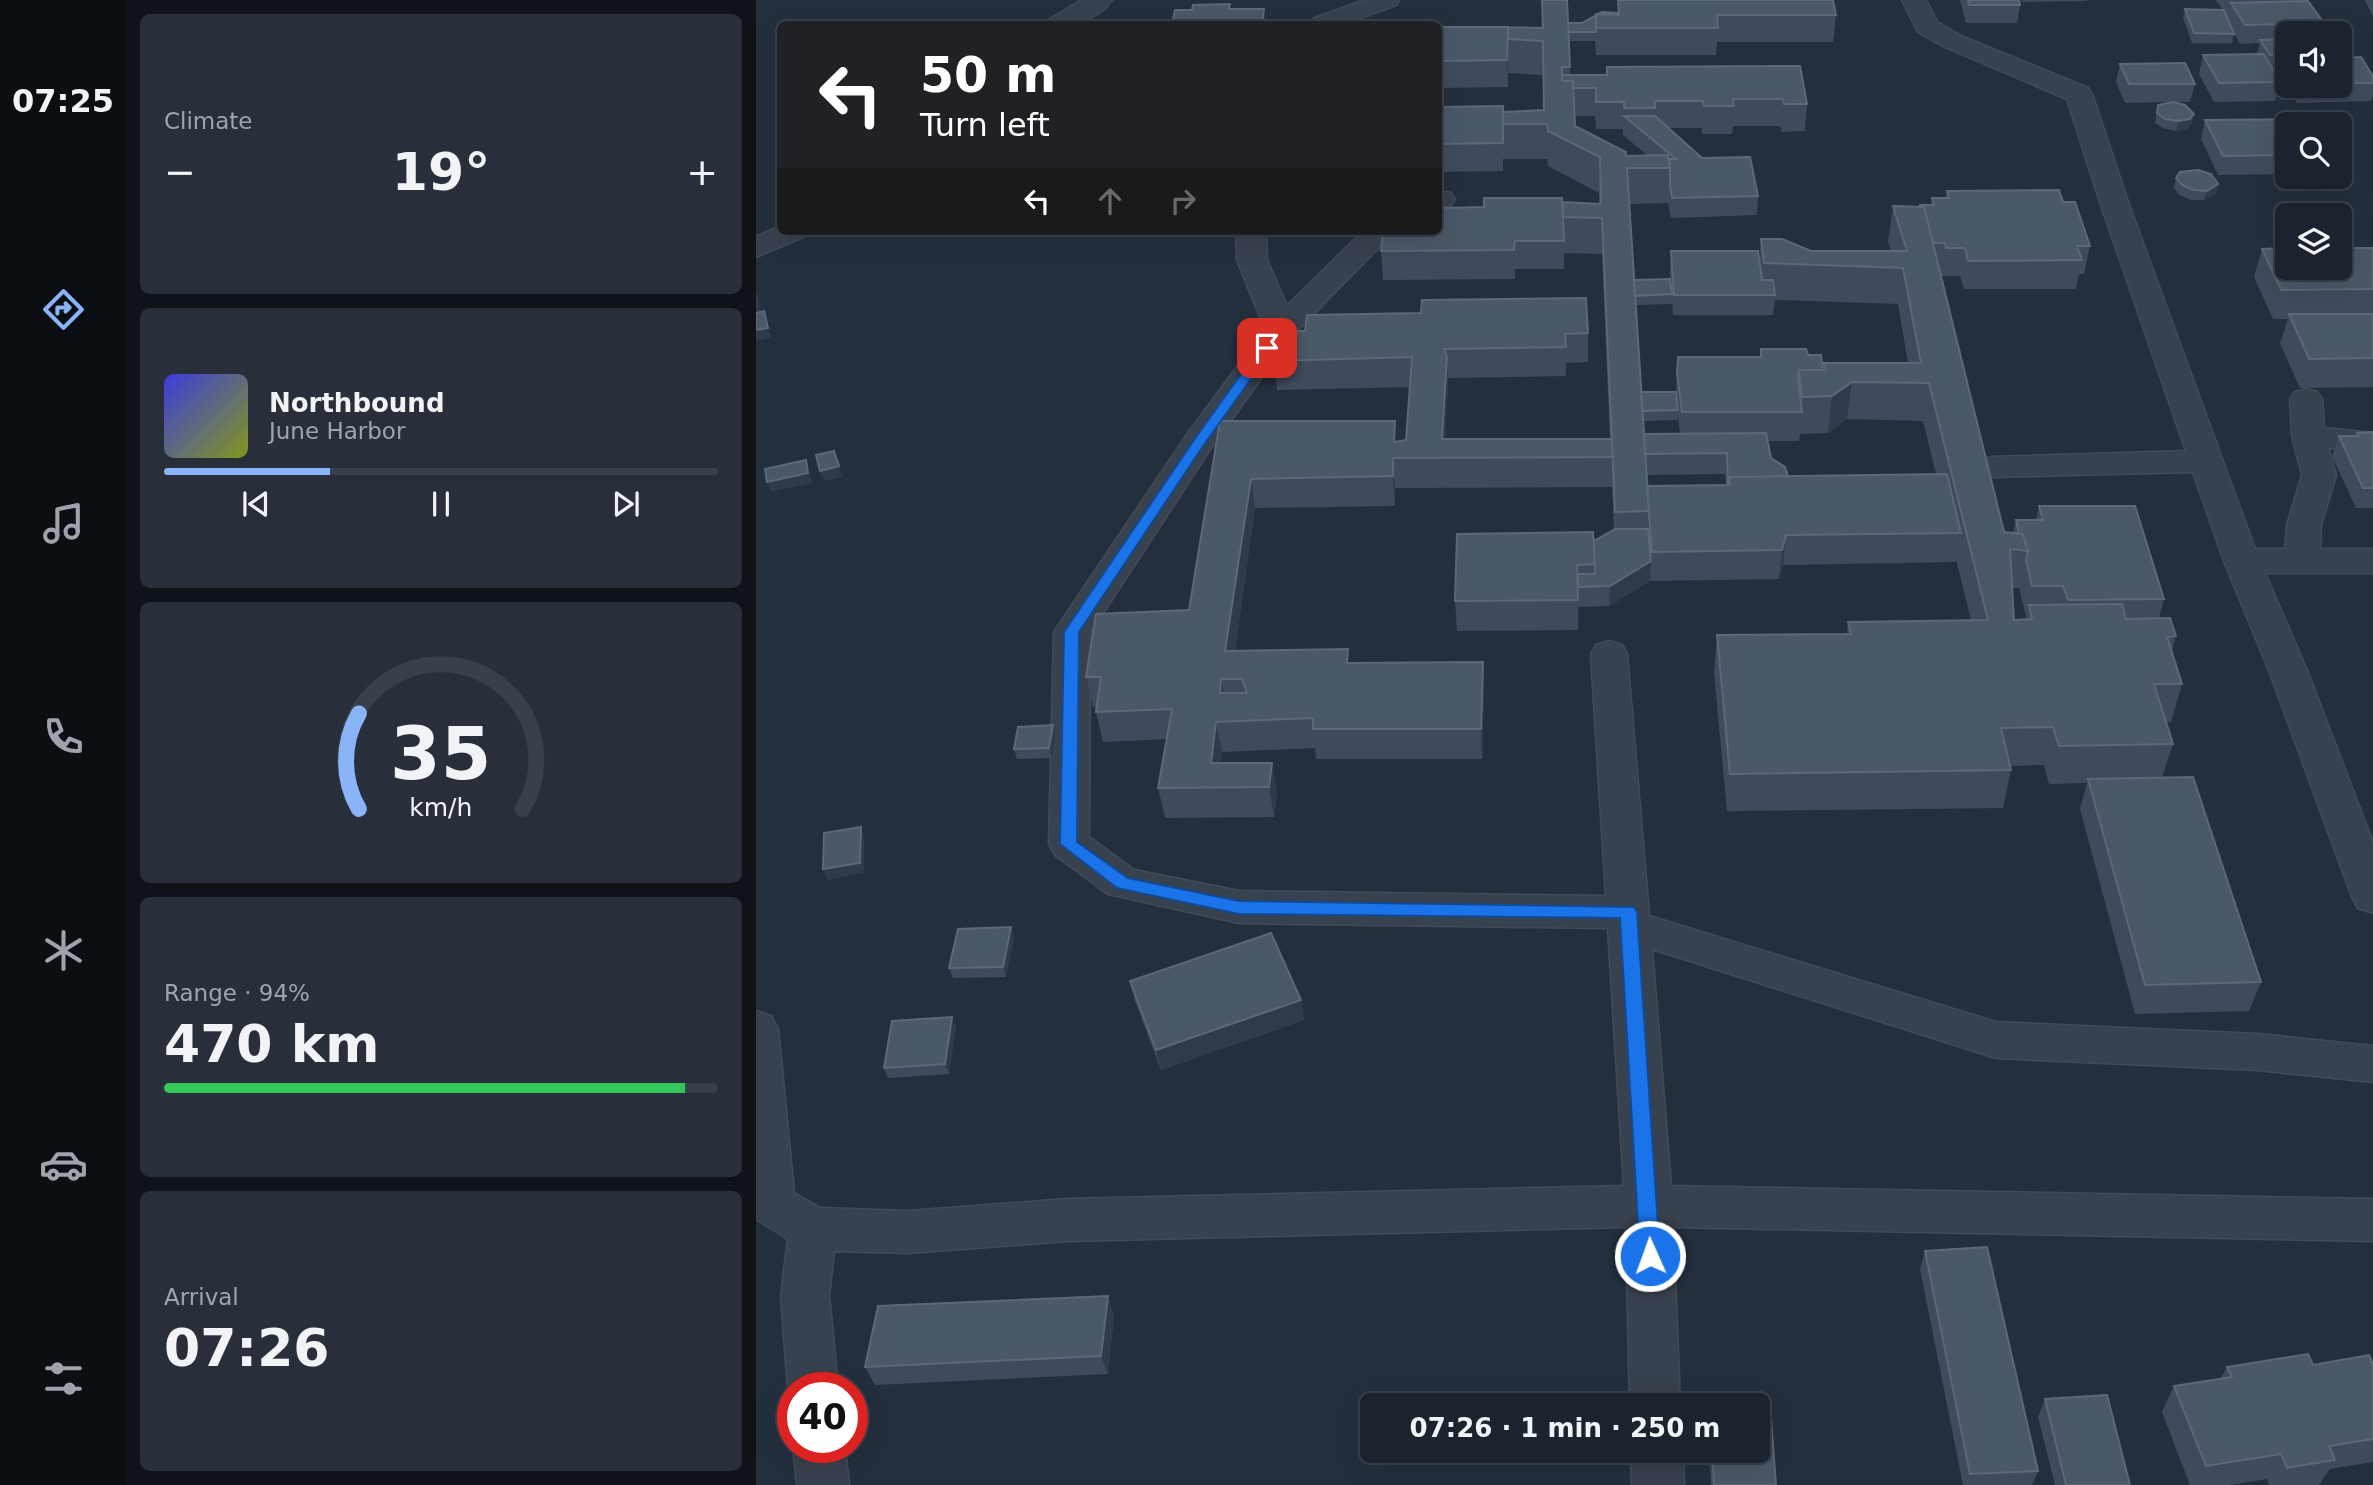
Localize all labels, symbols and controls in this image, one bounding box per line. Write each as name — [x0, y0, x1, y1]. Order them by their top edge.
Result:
map controls — [2275, 21, 2352, 280]
button: sound — [2275, 21, 2352, 98]
text: 50 m — [920, 47, 1056, 104]
icon: left — [805, 49, 896, 140]
text: 07:25 — [12, 82, 114, 120]
text: Turn left — [920, 106, 1050, 144]
text: Climate — [164, 108, 253, 134]
button: search — [2275, 112, 2352, 189]
text: 19° — [392, 142, 490, 202]
text: − — [164, 150, 196, 194]
text: + — [686, 150, 718, 194]
icon: left — [1018, 182, 1056, 220]
icon: ahead — [1091, 182, 1129, 220]
icon: right — [1164, 182, 1202, 220]
button: layers — [2275, 203, 2352, 280]
icon: directions — [39, 285, 88, 334]
pin — [1237, 318, 1297, 378]
icon: arrive — [1248, 329, 1286, 367]
text: Northbound — [269, 388, 445, 418]
text: June Harbor — [269, 418, 405, 444]
icon: previous — [237, 485, 275, 523]
icon: pause — [422, 485, 460, 523]
icon: next — [607, 485, 645, 523]
icon: music — [39, 499, 88, 548]
text: 35 — [390, 711, 492, 796]
icon: phone — [39, 712, 88, 761]
text: km/h — [409, 792, 473, 821]
icon: climate — [39, 926, 88, 975]
text: Range · 94% — [164, 980, 310, 1006]
text: 470 km — [164, 1014, 379, 1074]
icon: car — [39, 1140, 88, 1189]
position arrow — [1613, 1219, 1687, 1293]
text: Arrival — [164, 1284, 239, 1310]
text: 07:26 — [164, 1318, 330, 1378]
icon: filters — [39, 1354, 88, 1403]
speed limit sign: 40 — [777, 1372, 868, 1463]
text: 07:26 · 1 min · 250 m — [1410, 1413, 1720, 1443]

